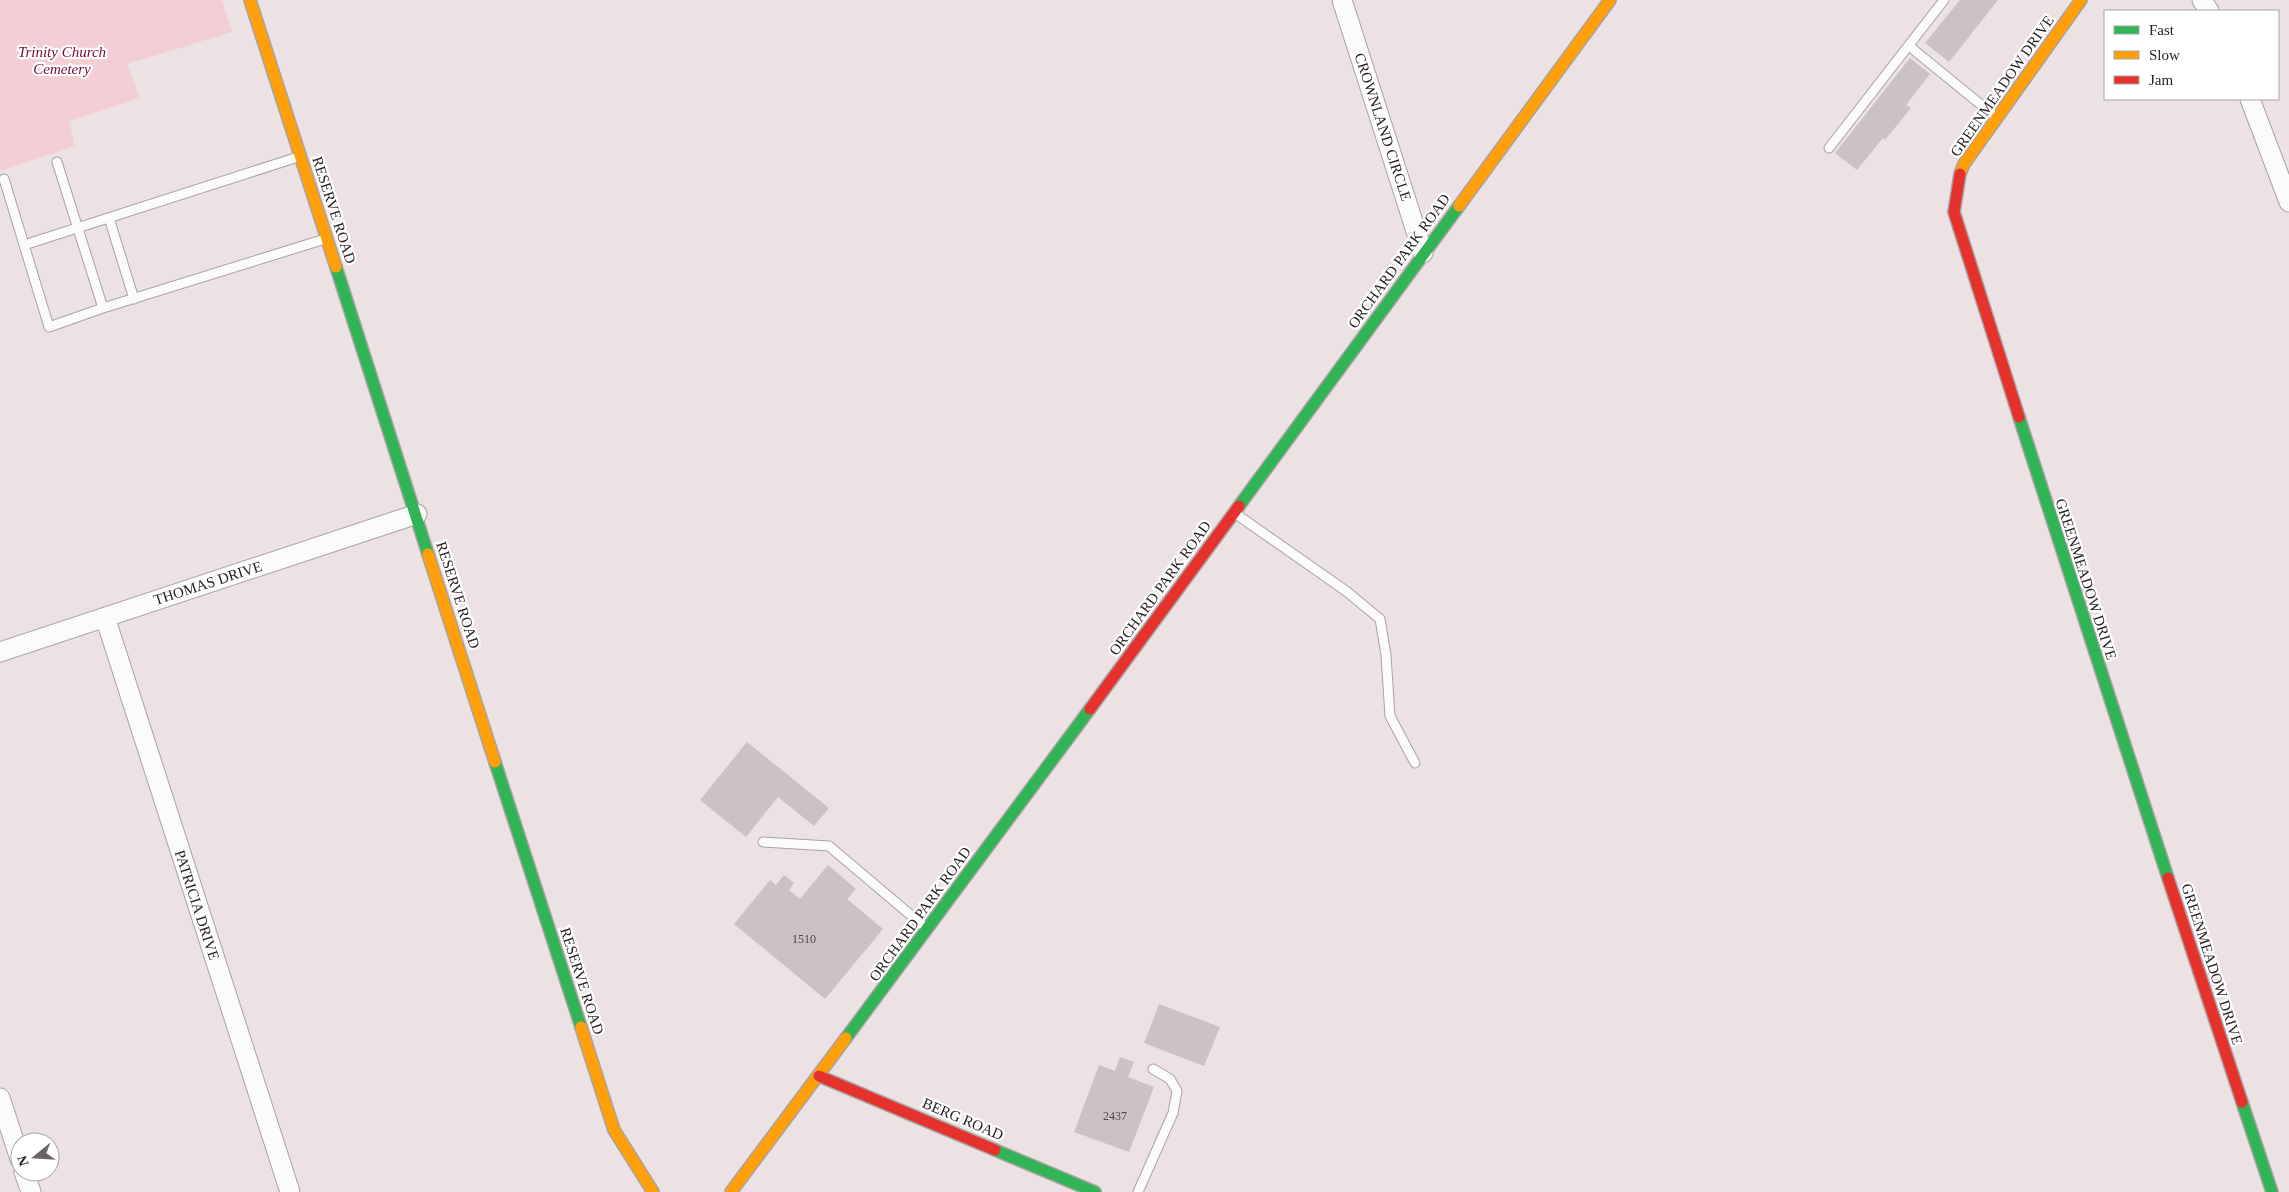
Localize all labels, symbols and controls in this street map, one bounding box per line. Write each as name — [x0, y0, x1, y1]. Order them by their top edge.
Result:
legend — [2104, 10, 2279, 100]
street label: GREENMEADOW DRIVE — [1947, 12, 2057, 160]
text: Fast — [2149, 22, 2175, 38]
park label: Trinity Church Cemetery — [18, 44, 106, 77]
text: Slow — [2149, 47, 2180, 63]
street label: CROWNLAND CIRCLE — [1352, 51, 1414, 203]
text: Jam — [2149, 72, 2173, 88]
street label: RESERVE ROAD — [309, 154, 359, 266]
street label: ORCHARD PARK ROAD — [1345, 191, 1453, 331]
street label: GREENMEADOW DRIVE — [2052, 496, 2120, 662]
street label: ORCHARD PARK ROAD — [1106, 518, 1214, 658]
street label: RESERVE ROAD — [433, 539, 483, 651]
street label: THOMAS DRIVE — [152, 558, 264, 608]
street label: ORCHARD PARK ROAD — [866, 844, 974, 984]
street label: PATRICIA DRIVE — [172, 848, 222, 962]
street label: GREENMEADOW DRIVE — [2178, 881, 2246, 1047]
street label: RESERVE ROAD — [557, 925, 607, 1037]
house number: 1510 — [792, 932, 816, 946]
street label: BERG ROAD — [920, 1095, 1006, 1143]
house number: 2437 — [1103, 1109, 1127, 1123]
north arrow — [10, 1132, 60, 1182]
text: N — [14, 1154, 32, 1168]

